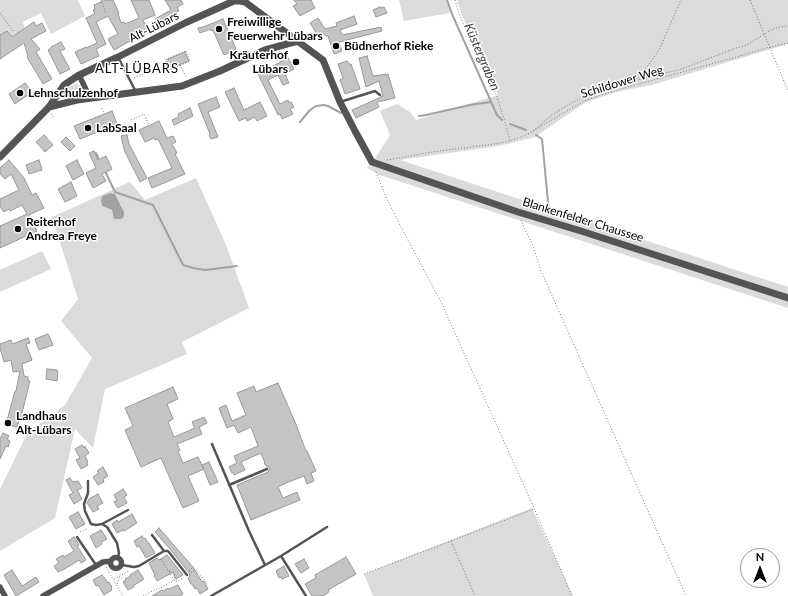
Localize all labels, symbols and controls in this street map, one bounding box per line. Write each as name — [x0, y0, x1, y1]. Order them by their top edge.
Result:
street label: Alt-Lübars — [126, 8, 182, 46]
place label: Freiwillige Feuerwehr Lübars — [227, 15, 323, 43]
water label: Küstergraben — [461, 21, 503, 93]
marker: Freiwillige Feuerwehr Lübars — [214, 24, 224, 34]
place label: Büdnerhof Rieke — [344, 39, 433, 53]
marker: Büdnerhof Rieke — [331, 41, 341, 51]
place label: Kräuterhof Lübars — [229, 48, 288, 76]
marker: Kräuterhof Lübars — [291, 57, 301, 67]
district label: ALT-LÜBARS — [95, 61, 179, 77]
street label: Schildower Weg — [579, 63, 665, 101]
place label: Lehnschulzenhof — [28, 86, 118, 100]
marker: Lehnschulzenhof — [15, 88, 25, 98]
place label: LabSaal — [96, 121, 137, 135]
marker: LabSaal — [83, 123, 93, 133]
street label: Blankenfelder Chaussee — [521, 195, 645, 245]
place label: Reiterhof Andrea Freye — [26, 215, 97, 243]
marker: Reiterhof Andrea Freye — [13, 224, 23, 234]
place label: Landhaus Alt-Lübars — [16, 409, 72, 437]
marker: Landhaus Alt-Lübars — [3, 418, 13, 428]
north arrow — [740, 548, 780, 588]
text: N — [756, 550, 764, 563]

